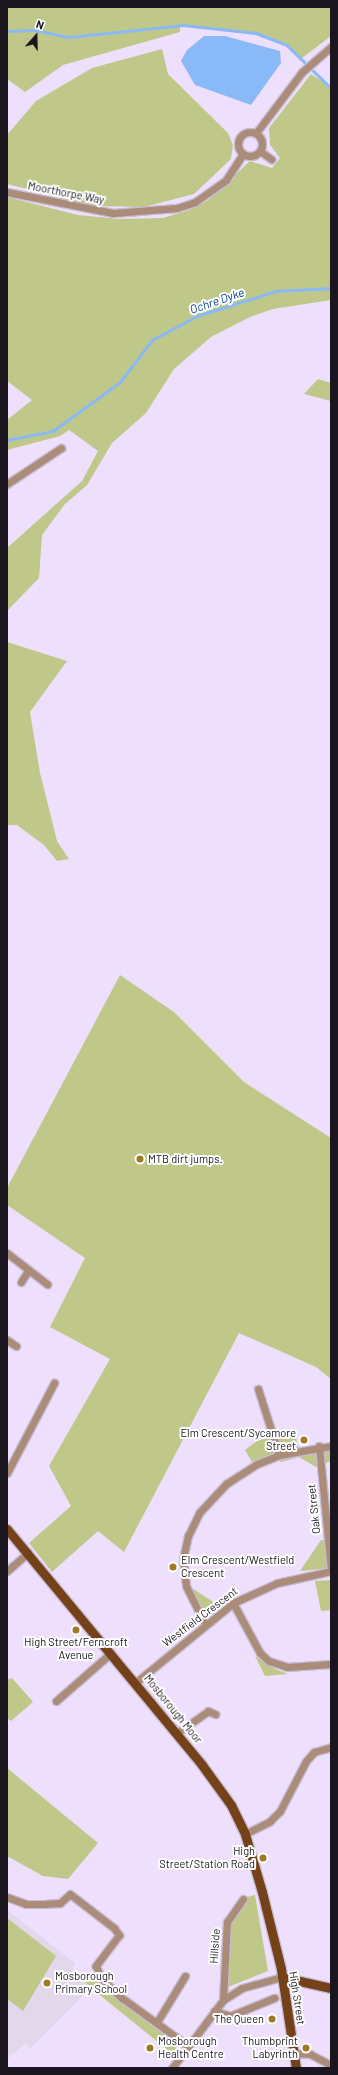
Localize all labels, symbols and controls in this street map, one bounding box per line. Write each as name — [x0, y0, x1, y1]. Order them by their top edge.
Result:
north arrow — [16, 16, 56, 56]
text: N — [35, 17, 46, 32]
street label: Moorthorpe Way — [27, 179, 105, 207]
water label: Ochre Dyke — [188, 285, 246, 317]
place label: MTB dirt jumps. — [148, 1152, 223, 1166]
marker: MTB dirt jumps. — [135, 1154, 145, 1164]
place label: Elm Crescent/Sycamore Street — [180, 1427, 296, 1453]
marker: Elm Crescent/Sycamore Street — [299, 1435, 309, 1445]
street label: Oak Street — [305, 1483, 323, 1535]
place label: Elm Crescent/Westfield Crescent — [181, 1554, 294, 1580]
marker: Elm Crescent/Westfield Crescent — [168, 1562, 178, 1572]
street label: Westfield Crescent — [160, 1584, 240, 1650]
marker: High Street/Ferncroft Avenue — [71, 1625, 81, 1635]
place label: High Street/Ferncroft Avenue — [24, 1636, 128, 1662]
street label: Mosborough Moor — [141, 1672, 205, 1746]
place label: High Street/Station Road — [159, 1845, 255, 1871]
marker: High Street/Station Road — [258, 1853, 268, 1863]
street label: Hillside — [207, 1928, 223, 1964]
place label: Mosborough Primary School — [55, 1970, 127, 1996]
street label: High Street — [286, 1970, 308, 2026]
marker: Mosborough Primary School — [42, 1978, 52, 1988]
place label: The Queen — [214, 2012, 264, 2026]
marker: The Queen — [267, 2014, 277, 2024]
place label: Mosborough Health Centre — [158, 2035, 224, 2061]
place label: Thumbprint Labyrinth — [242, 2035, 298, 2061]
marker: Mosborough Health Centre — [145, 2043, 155, 2053]
marker: Thumbprint Labyrinth — [301, 2043, 311, 2053]

